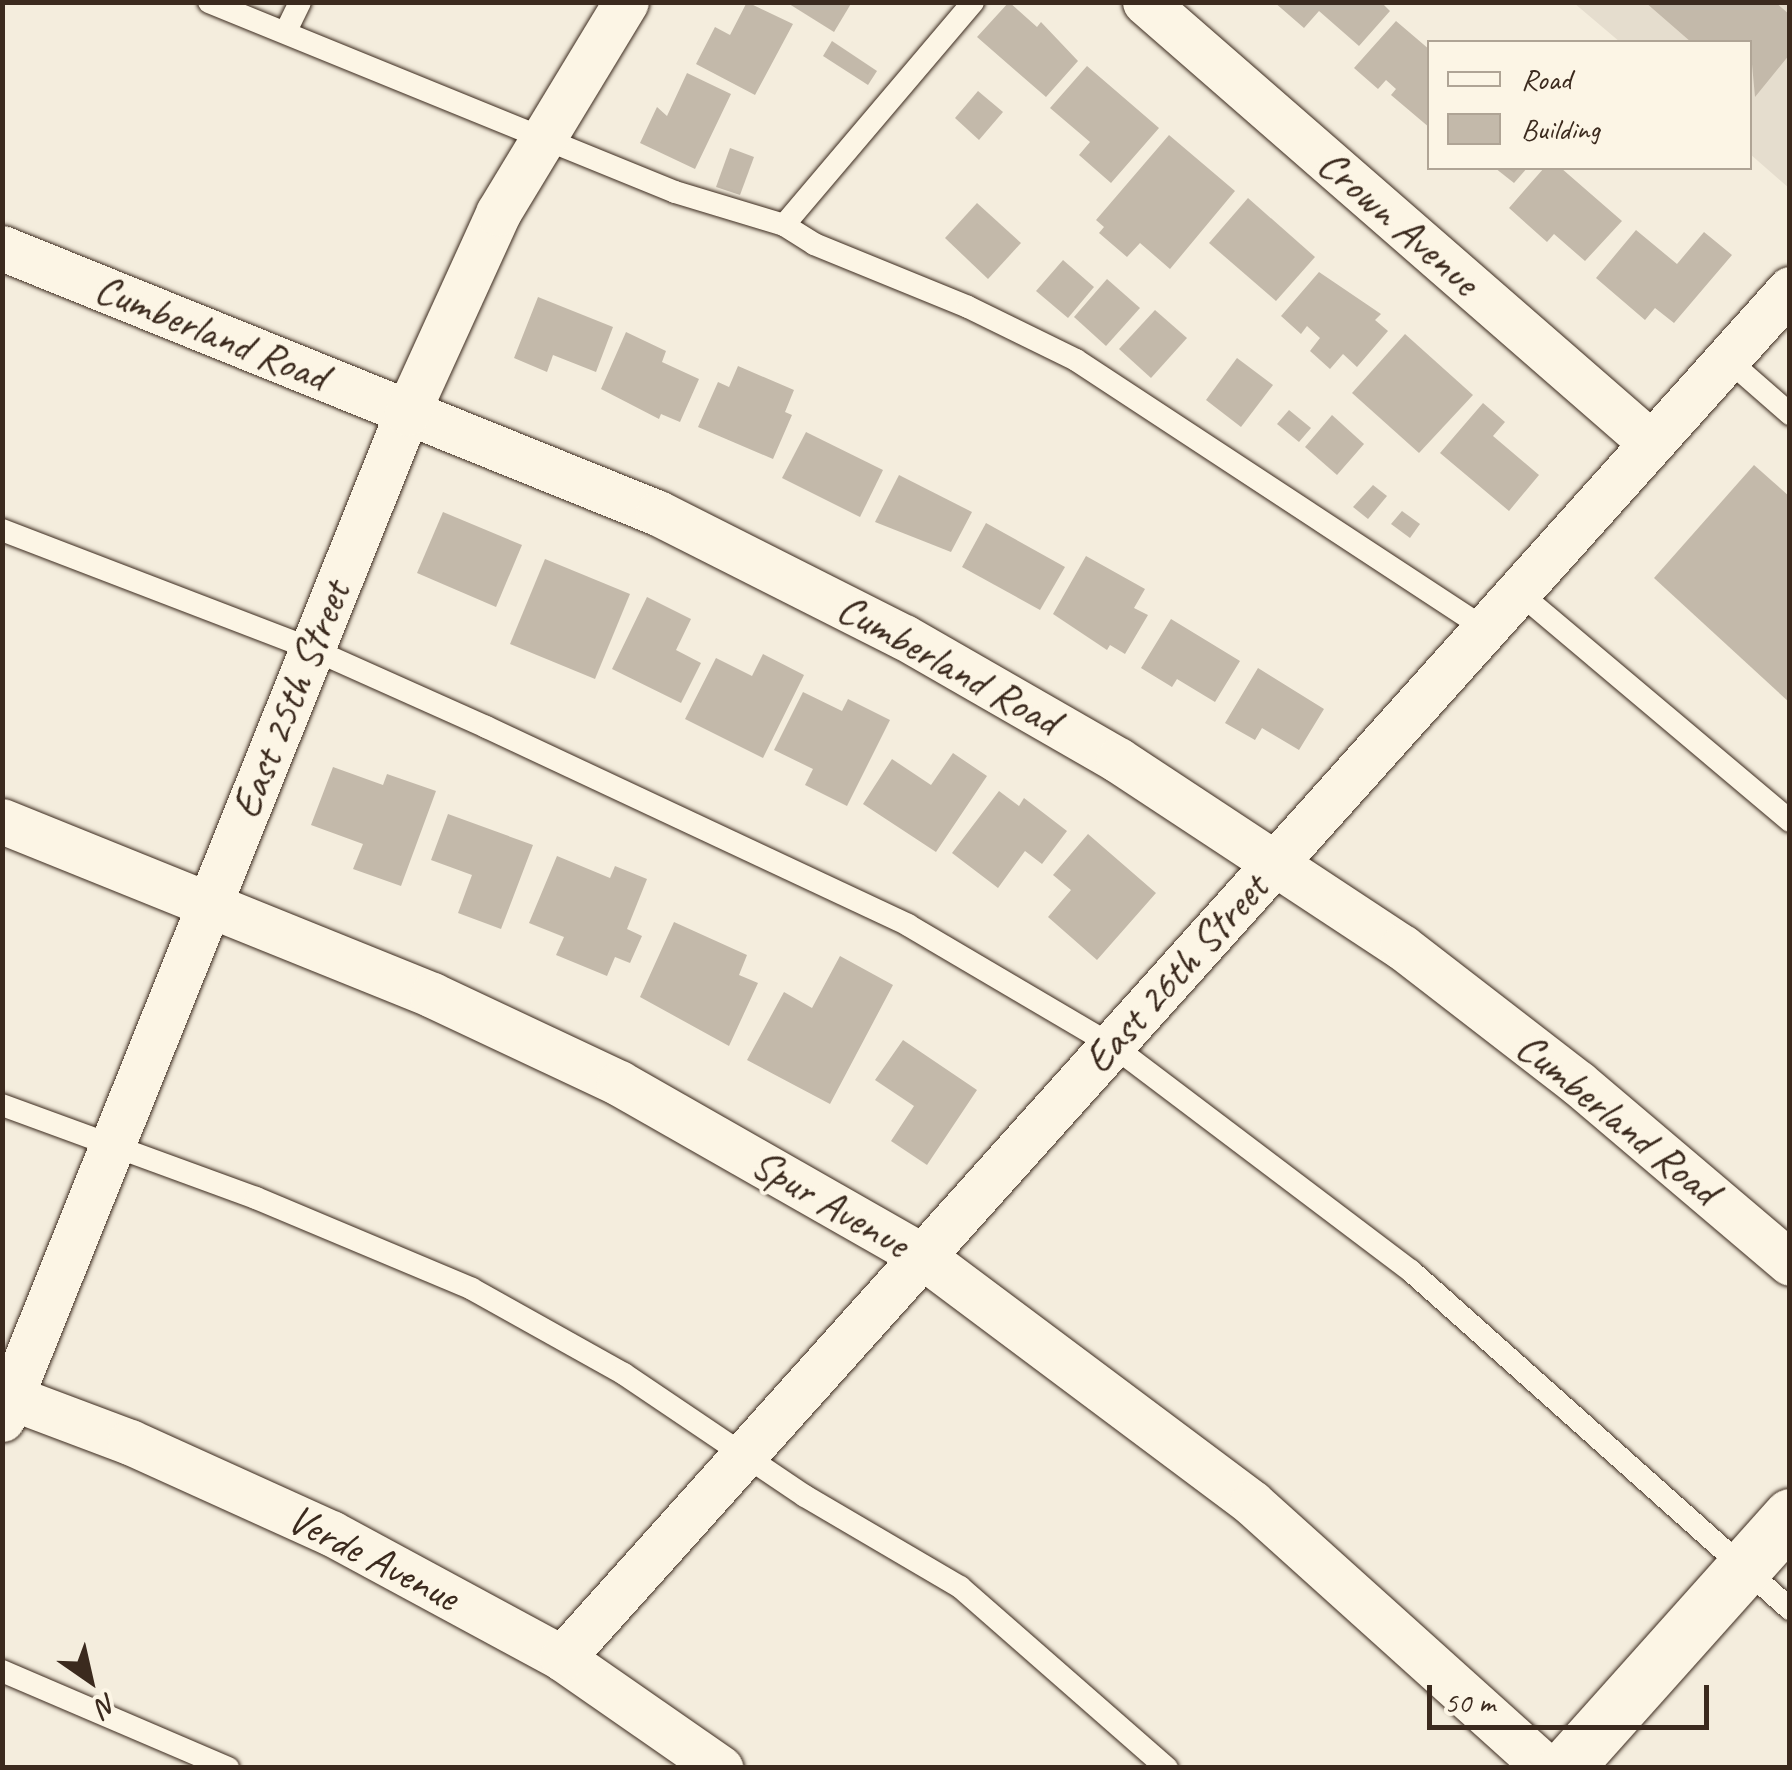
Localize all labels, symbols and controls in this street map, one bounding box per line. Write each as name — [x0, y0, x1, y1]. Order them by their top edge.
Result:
legend — [1427, 40, 1752, 170]
text: Road — [1521, 60, 1571, 98]
text: Building — [1521, 110, 1600, 148]
street label: Crown Avenue — [1307, 139, 1489, 307]
street label: Cumberland Road — [88, 264, 334, 402]
street label: East 25th Street — [221, 574, 361, 826]
street label: Cumberland Road — [828, 583, 1068, 747]
street label: East 26th Street — [1073, 864, 1279, 1084]
street label: Cumberland Road — [1506, 1022, 1728, 1216]
street label: Spur Avenue — [742, 1139, 918, 1269]
street label: Verde Avenue — [279, 1494, 467, 1622]
north arrow — [40, 1630, 140, 1730]
scale bar — [1432, 1665, 1714, 1727]
text: 50 m — [1444, 1683, 1495, 1721]
text: N — [90, 1686, 124, 1725]

